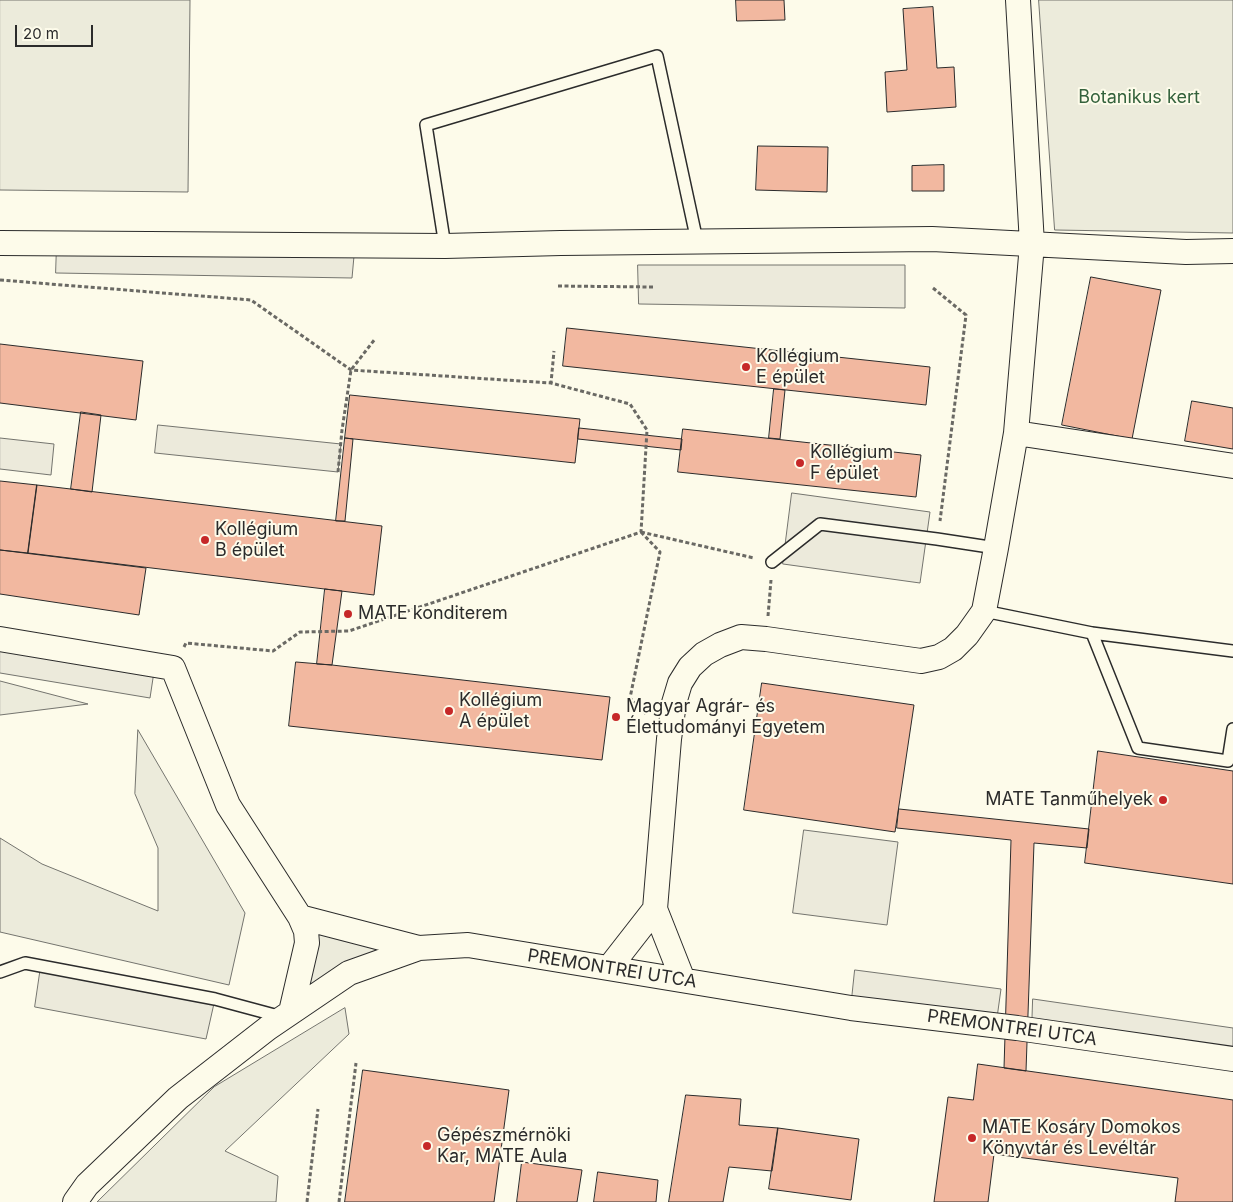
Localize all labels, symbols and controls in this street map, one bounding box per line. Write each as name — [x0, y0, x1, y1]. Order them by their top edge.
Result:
scale bar — [18, 15, 95, 47]
text: 20 m — [23, 24, 59, 43]
park label: Botanikus kert — [1078, 87, 1200, 109]
place label: Kollégium E épület — [756, 346, 839, 388]
marker: Kollégium E épület — [740, 361, 752, 373]
place label: Kollégium F épület — [810, 442, 893, 484]
marker: Kollégium F épület — [794, 457, 806, 469]
place label: Kollégium B épület — [215, 519, 298, 562]
marker: Kollégium B épület — [199, 534, 211, 546]
place label: MATE konditerem — [358, 603, 508, 625]
marker: MATE konditerem — [342, 608, 354, 620]
place label: Kollégium A épület — [459, 690, 542, 732]
place label: Magyar Agrár- és Élettudományi Egyetem — [626, 696, 825, 739]
marker: Kollégium A épület — [443, 705, 455, 717]
marker: Magyar Agrár- és Élettudományi Egyetem — [610, 711, 622, 723]
place label: MATE Tanműhelyek — [985, 789, 1153, 811]
marker: MATE Tanműhelyek — [1157, 794, 1169, 806]
street label: PREMONTREI UTCA — [526, 945, 698, 993]
street label: PREMONTREI UTCA — [926, 1005, 1098, 1051]
place label: MATE Kosáry Domokos Könyvtár és Levéltár — [982, 1117, 1181, 1160]
place label: Gépészmérnöki Kar, MATE Aula — [437, 1125, 571, 1168]
marker: MATE Kosáry Domokos Könyvtár és Levéltár — [966, 1132, 978, 1144]
marker: Gépészmérnöki Kar, MATE Aula — [421, 1140, 433, 1152]

